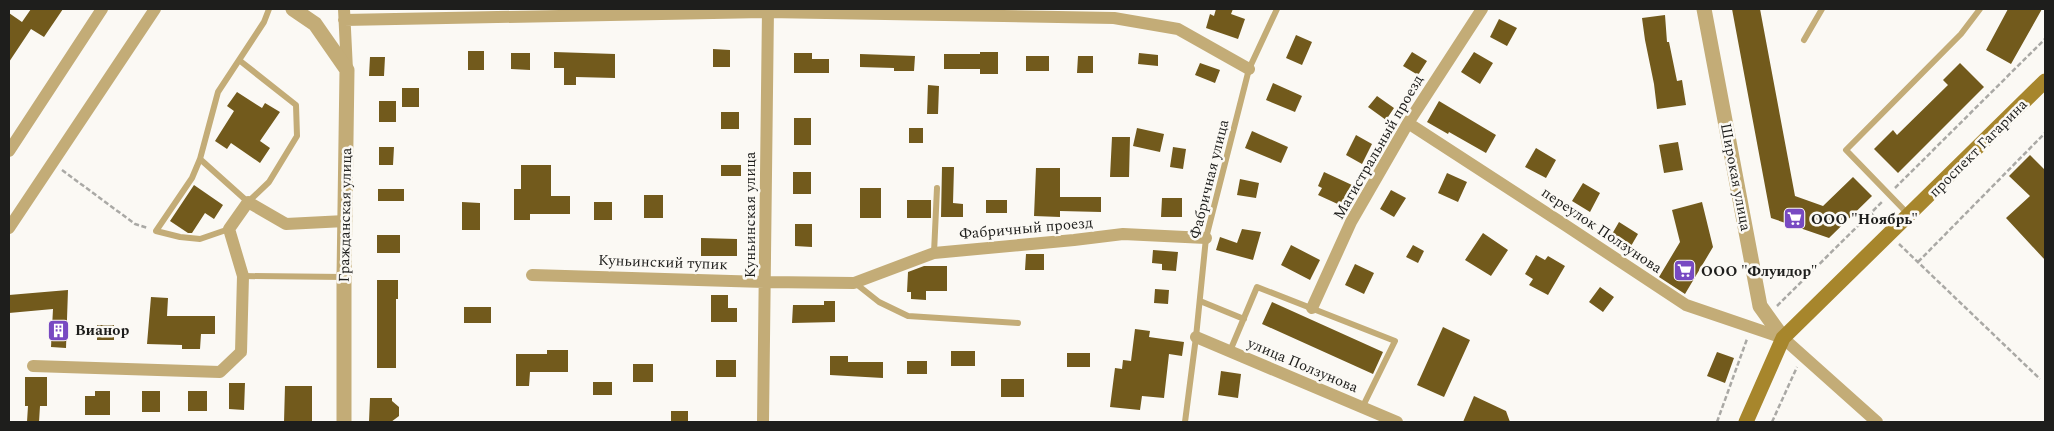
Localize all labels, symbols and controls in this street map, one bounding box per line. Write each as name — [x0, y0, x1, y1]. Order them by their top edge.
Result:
street label: Магистральный проезд — [1328, 71, 1429, 224]
street label: проспект Гагарина — [1924, 93, 2033, 203]
street label: Фабричная улица — [1184, 116, 1236, 241]
street label: Широкая улица — [1714, 121, 1757, 234]
street label: Гражданская улица — [333, 147, 358, 283]
street label: Куньинская улица — [739, 151, 762, 278]
street label: переулок Ползунова — [1537, 181, 1667, 280]
supermarket icon: ООО "Ноябрь" — [1783, 207, 1807, 231]
place label: ООО "Ноябрь" — [1811, 208, 1918, 231]
street label: Фабричный проезд — [958, 211, 1094, 246]
street label: Куньинский тупик — [598, 249, 728, 276]
supermarket icon: ООО "Флуидор" — [1673, 259, 1697, 283]
place label: ООО "Флуидор" — [1701, 260, 1817, 283]
building icon: Вианор — [47, 318, 71, 342]
place label: Вианор — [75, 319, 130, 342]
street label: улица Ползунова — [1243, 331, 1362, 399]

